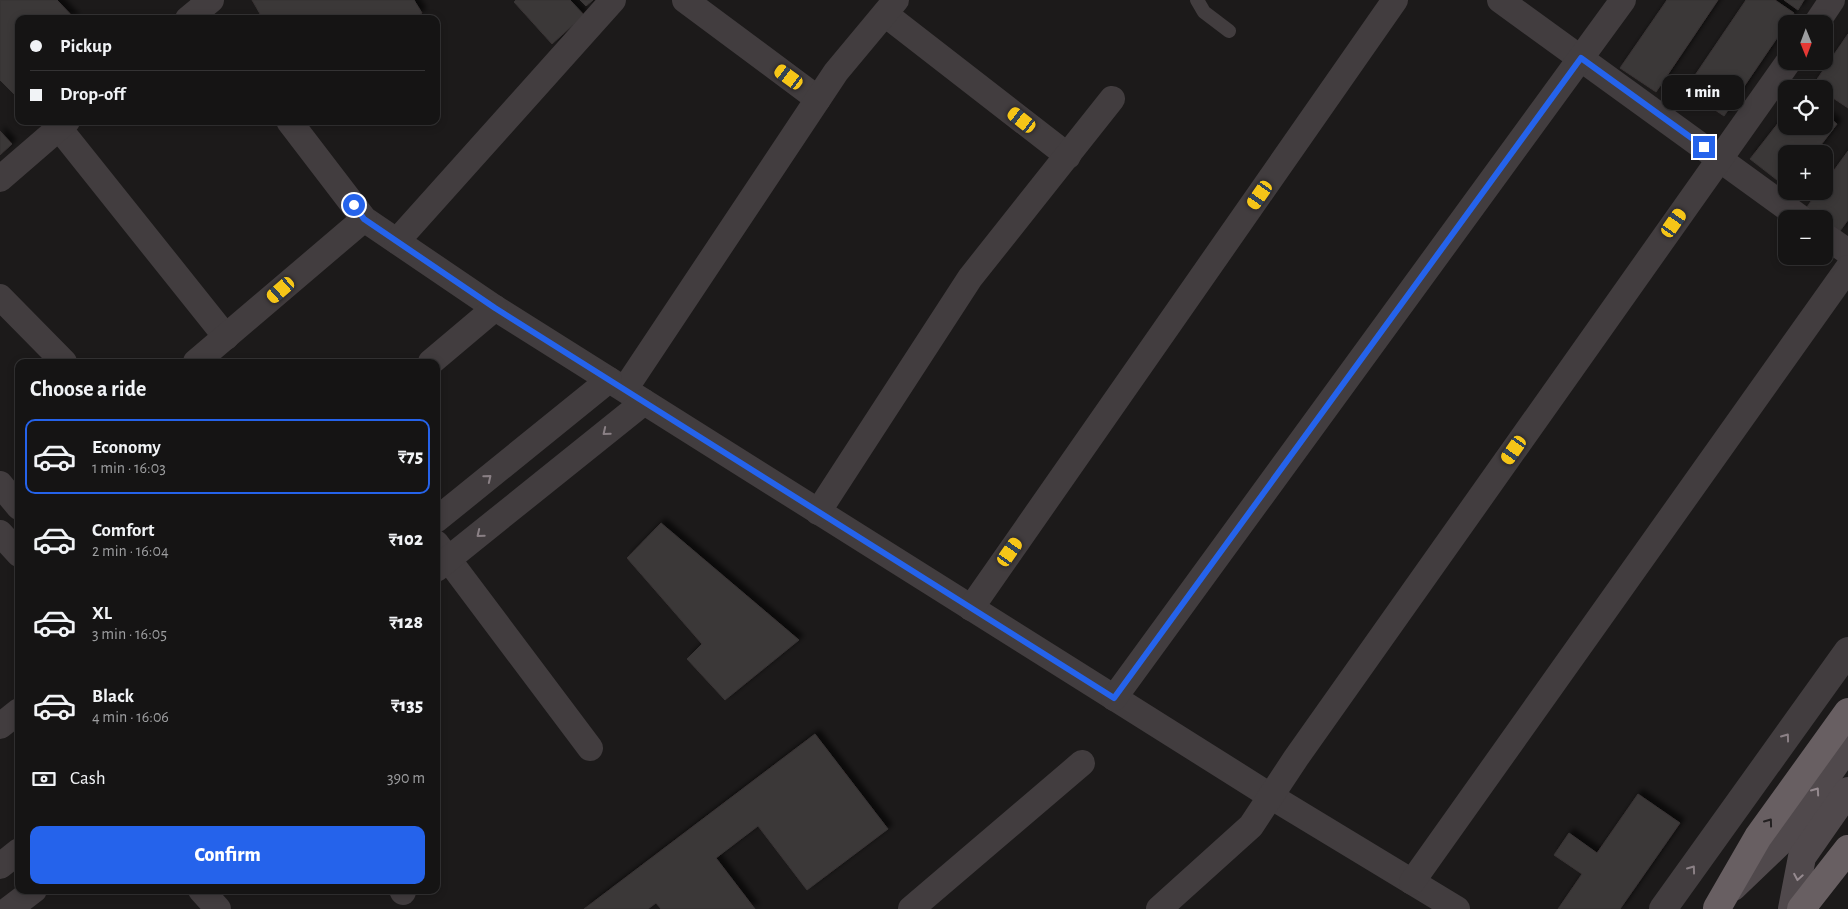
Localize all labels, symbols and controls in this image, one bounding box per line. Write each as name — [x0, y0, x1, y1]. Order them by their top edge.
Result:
north arrow — [1778, 15, 1832, 70]
map controls — [1778, 15, 1833, 265]
text: Pickup — [60, 37, 112, 56]
car — [772, 62, 805, 92]
callout: 1 min — [1663, 74, 1745, 110]
button: locate — [1778, 80, 1833, 135]
text: 1 min — [1686, 84, 1720, 100]
text: Drop-off — [60, 85, 125, 104]
car — [1005, 105, 1038, 135]
route end — [1693, 136, 1715, 158]
button: + — [1778, 145, 1833, 200]
car — [1245, 178, 1274, 212]
route start — [343, 194, 365, 216]
car — [1659, 206, 1688, 240]
button: − — [1778, 210, 1833, 265]
car — [264, 274, 297, 306]
text: Choose a ride — [30, 378, 146, 400]
one-way arrow — [603, 427, 612, 435]
car — [1499, 433, 1528, 467]
icon: car — [32, 434, 77, 479]
text: Economy — [92, 438, 161, 457]
text: ₹75 — [398, 447, 423, 466]
text: 1 min · 16:03 — [92, 460, 166, 476]
one-way arrow — [482, 475, 491, 484]
icon: car — [32, 517, 77, 562]
text: Comfort — [92, 521, 154, 540]
one-way arrow — [476, 529, 485, 538]
text: ₹102 — [389, 530, 423, 549]
car — [995, 535, 1024, 569]
text: 2 min · 16:04 — [92, 543, 169, 559]
icon: car — [32, 600, 77, 645]
text: XL — [92, 604, 112, 623]
text: ₹128 — [389, 613, 423, 632]
text: 3 min · 16:05 — [92, 626, 167, 642]
icon: car — [32, 683, 77, 728]
text: Black — [92, 687, 134, 706]
text: ₹135 — [391, 696, 423, 715]
text: 4 min · 16:06 — [92, 709, 169, 725]
one-way arrow — [1780, 733, 1789, 743]
icon: cash — [30, 765, 58, 793]
text: Cash — [70, 769, 106, 788]
text: 390 m — [387, 770, 425, 786]
one-way arrow — [1810, 787, 1819, 797]
one-way arrow — [1763, 818, 1772, 827]
button: Confirm — [30, 826, 425, 884]
one-way arrow — [1686, 865, 1695, 875]
one-way arrow — [1793, 873, 1804, 882]

